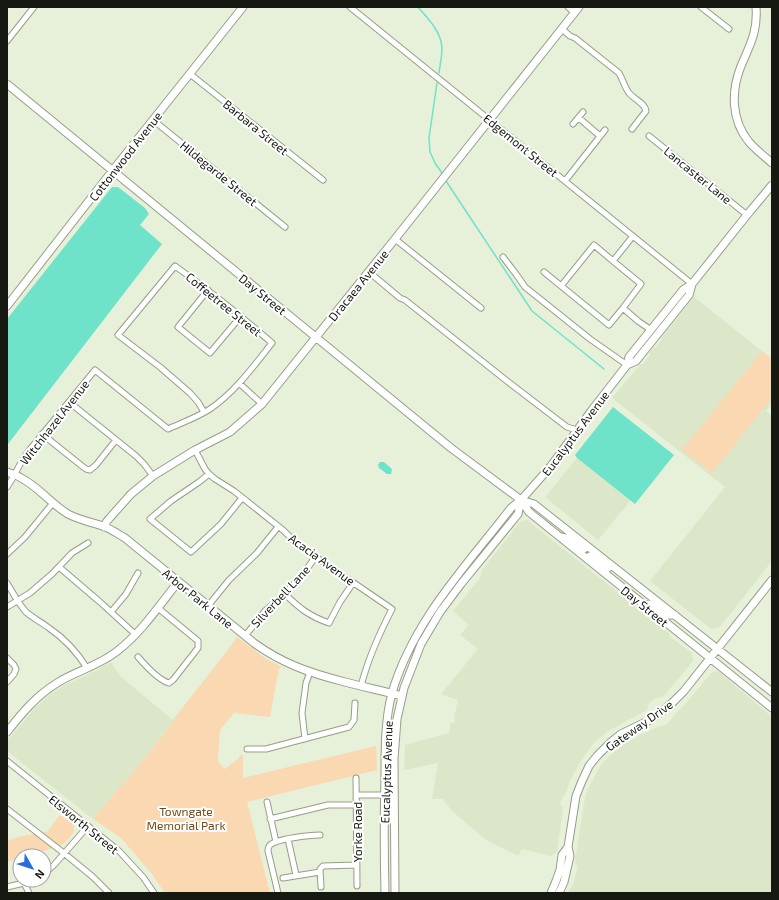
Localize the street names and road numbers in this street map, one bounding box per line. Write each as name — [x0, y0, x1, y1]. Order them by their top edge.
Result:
street label: Barbara Street — [221, 96, 292, 158]
street label: Cottonwood Avenue — [86, 109, 164, 203]
street label: Edgemont Street — [481, 111, 561, 180]
street label: Hildegarde Street — [178, 138, 261, 209]
street label: Lancaster Lane — [661, 144, 735, 206]
street label: Dracaea Avenue — [325, 247, 391, 323]
street label: Coffeetree Street — [183, 269, 265, 339]
street label: Day Street — [237, 271, 290, 318]
street label: Witchhazel Avenue — [17, 377, 91, 467]
street label: Eucalyptus Avenue — [538, 388, 612, 478]
street label: Acacia Avenue — [286, 530, 358, 588]
street label: Silverbell Lane — [248, 562, 312, 630]
street label: Arbor Park Lane — [160, 565, 236, 631]
street label: Day Street — [619, 583, 672, 630]
street label: Gateway Drive — [603, 697, 675, 753]
street label: Eucalyptus Avenue — [377, 720, 395, 824]
street label: Elsworth Street — [46, 792, 122, 857]
street label: Yorke Road — [350, 802, 364, 862]

